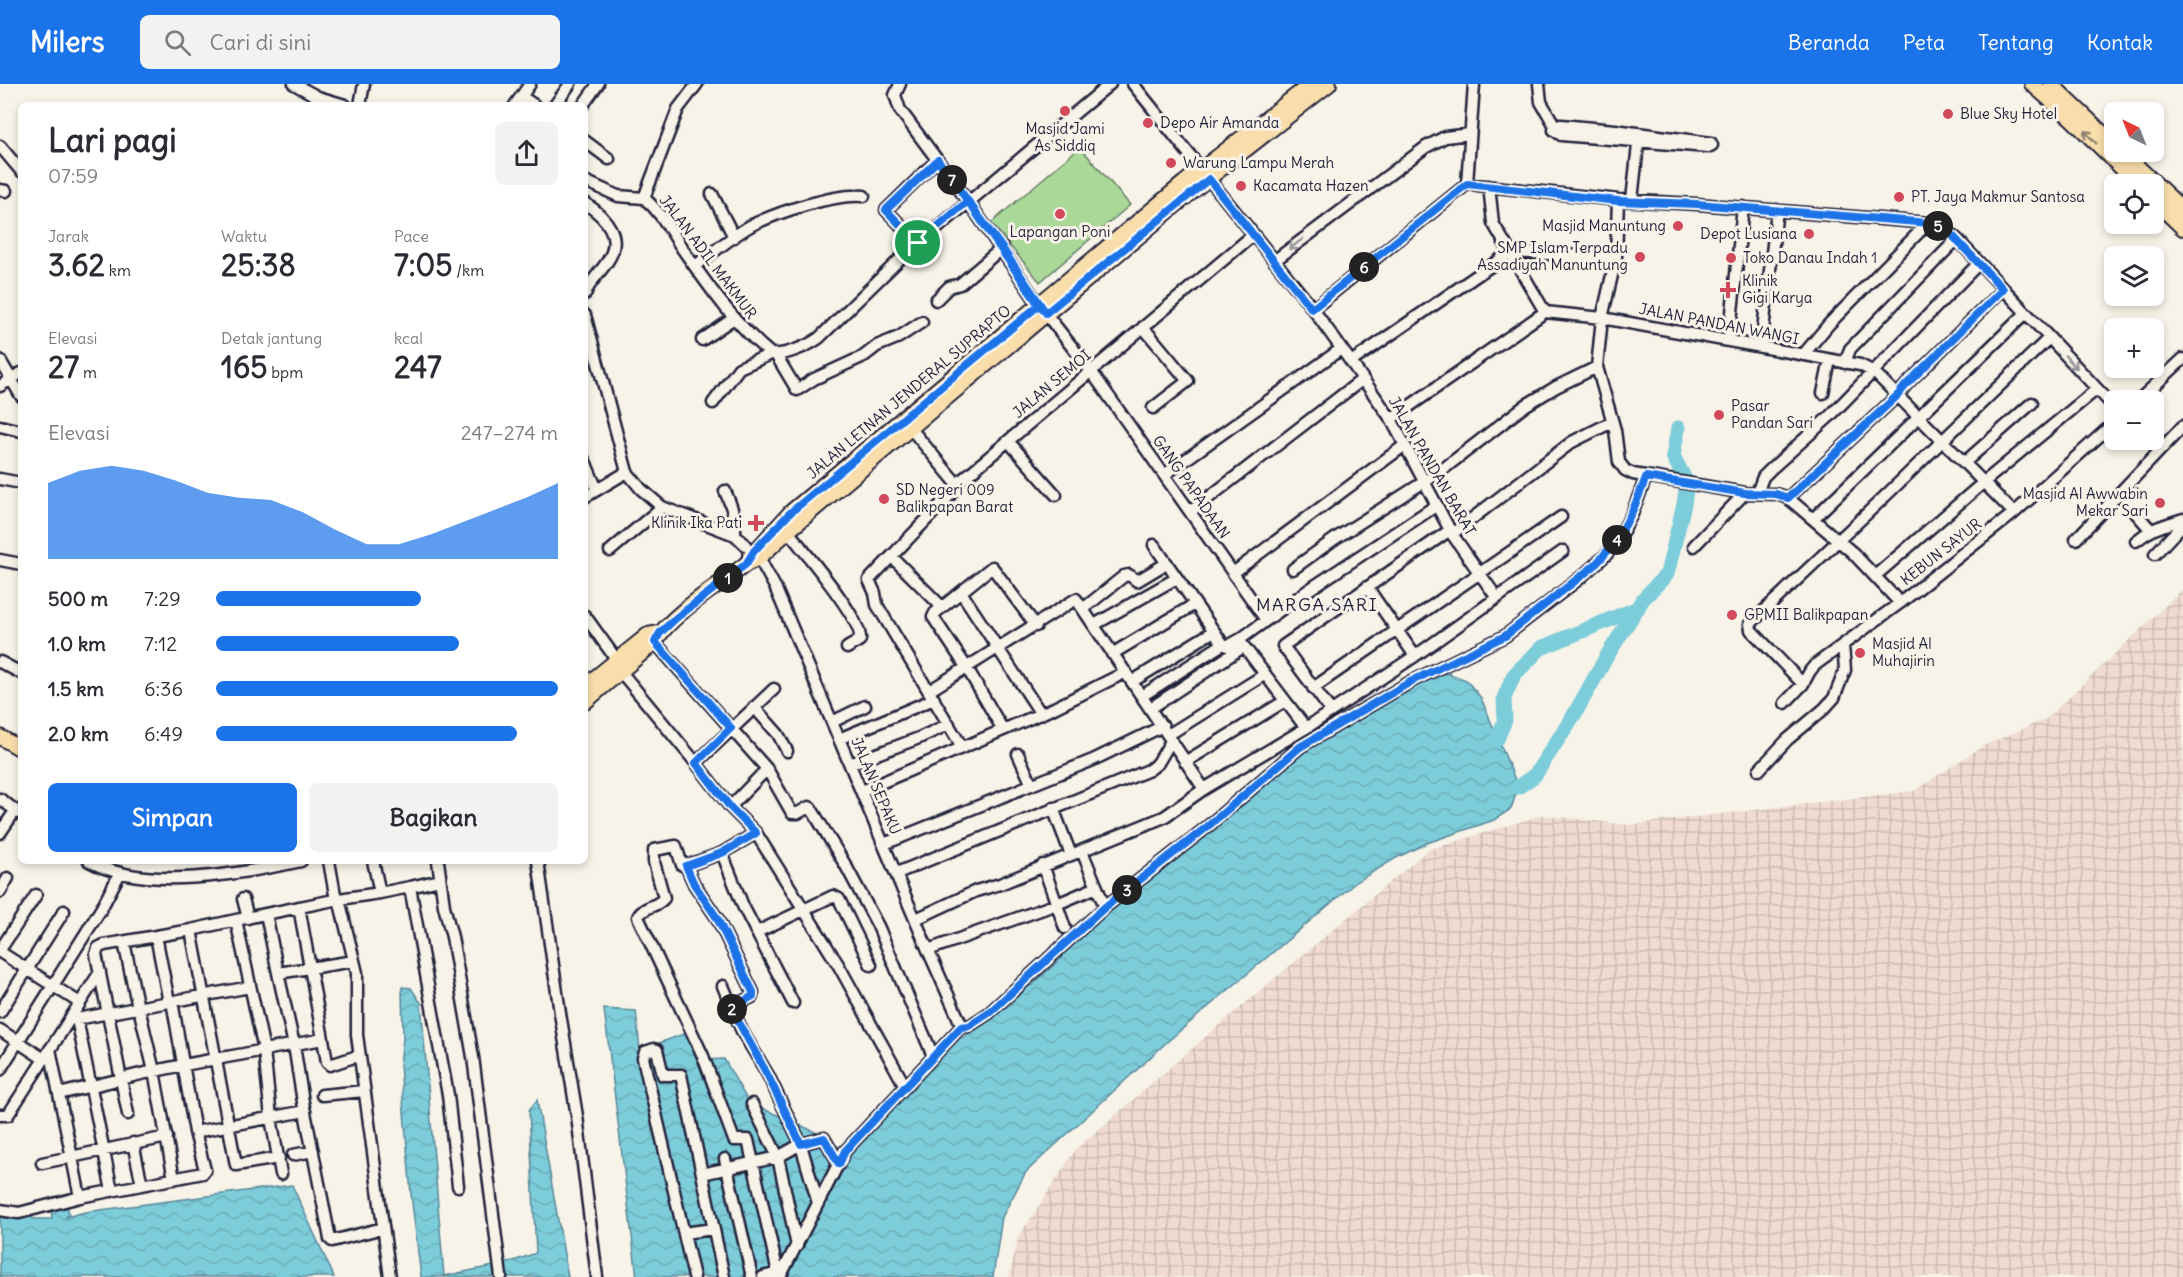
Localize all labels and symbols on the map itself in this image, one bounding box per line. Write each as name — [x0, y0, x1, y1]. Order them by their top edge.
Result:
north arrow — [2104, 102, 2164, 162]
marker: Masjid Jami As Siddiq — [1058, 104, 1072, 118]
place label: Blue Sky Hotel — [1960, 104, 2057, 123]
marker: Blue Sky Hotel — [1941, 107, 1955, 121]
place label: Depo Air Amanda — [1160, 113, 1280, 132]
marker: Depo Air Amanda — [1141, 116, 1155, 130]
place label: Masjid Jami As Siddiq — [1025, 119, 1105, 155]
one-way arrow — [2082, 130, 2097, 144]
place label: Warung Lampu Merah — [1183, 153, 1335, 172]
marker: Warung Lampu Merah — [1164, 156, 1178, 170]
pin: 7 — [937, 165, 967, 195]
place label: Kacamata Hazen — [1253, 176, 1369, 195]
marker: Kacamata Hazen — [1234, 179, 1248, 193]
place label: PT. Jaya Makmur Santosa — [1911, 187, 2085, 206]
marker: PT. Jaya Makmur Santosa — [1892, 190, 1906, 204]
street label: JALAN ADIL MAKMUR — [656, 191, 762, 323]
marker: Lapangan Poni — [1053, 207, 1067, 221]
pin: 5 — [1923, 211, 1953, 241]
place label: Masjid Manuntung — [1542, 216, 1666, 235]
pin — [892, 217, 943, 268]
marker: Masjid Manuntung — [1671, 219, 1685, 233]
place label: Lapangan Poni — [1010, 222, 1110, 241]
place label: Depot Lusiana — [1700, 224, 1797, 243]
marker: Depot Lusiana — [1802, 227, 1816, 241]
one-way arrow — [1288, 237, 1304, 250]
place label: SMP Islam Terpadu Assadiyah Manuntung — [1477, 238, 1628, 274]
place label: Toko Danau Indah 1 — [1743, 248, 1877, 267]
marker: SMP Islam Terpadu Assadiyah Manuntung — [1633, 250, 1647, 264]
marker: Toko Danau Indah 1 — [1724, 251, 1738, 265]
pin: 6 — [1349, 252, 1379, 282]
place label: Klinik Gigi Karya — [1742, 271, 1813, 307]
marker: Klinik Gigi Karya — [1719, 281, 1737, 299]
street label: JALAN PANDAN WANGI — [1638, 299, 1801, 348]
street label: JALAN LETNAN JENDERAL SUPRAPTO — [803, 301, 1014, 482]
street label: JALAN SEMOI — [1009, 345, 1095, 422]
one-way arrow — [2064, 354, 2079, 369]
street label: JALAN PANDAN BARAT — [1385, 393, 1480, 539]
place label: Pasar Pandan Sari — [1731, 396, 1813, 432]
marker: Pasar Pandan Sari — [1712, 408, 1726, 422]
street label: GANG PAPADAAN — [1149, 431, 1234, 542]
place label: SD Negeri 009 Balikpapan Barat — [896, 480, 1013, 516]
place label: Masjid Al Awwabin Mekar Sari — [2023, 484, 2148, 520]
marker: SD Negeri 009 Balikpapan Barat — [877, 492, 891, 506]
marker: Masjid Al Awwabin Mekar Sari — [2153, 496, 2167, 510]
place label: Klinik Ika Pati — [651, 513, 742, 532]
marker: Klinik Ika Pati — [747, 514, 765, 532]
street label: KEBUN SAYUR — [1896, 514, 1985, 589]
pin: 4 — [1602, 525, 1632, 555]
pin: 1 — [713, 563, 743, 593]
district label: MARGA SARI — [1256, 593, 1378, 616]
place label: GPMII Balikpapan — [1744, 605, 1869, 624]
marker: GPMII Balikpapan — [1725, 608, 1739, 622]
place label: Masjid Al Muhajirin — [1872, 634, 1935, 670]
marker: Masjid Al Muhajirin — [1853, 646, 1867, 660]
street label: JALAN SEPAKU — [847, 734, 906, 837]
pin: 3 — [1112, 875, 1142, 905]
pin: 2 — [717, 994, 747, 1024]

